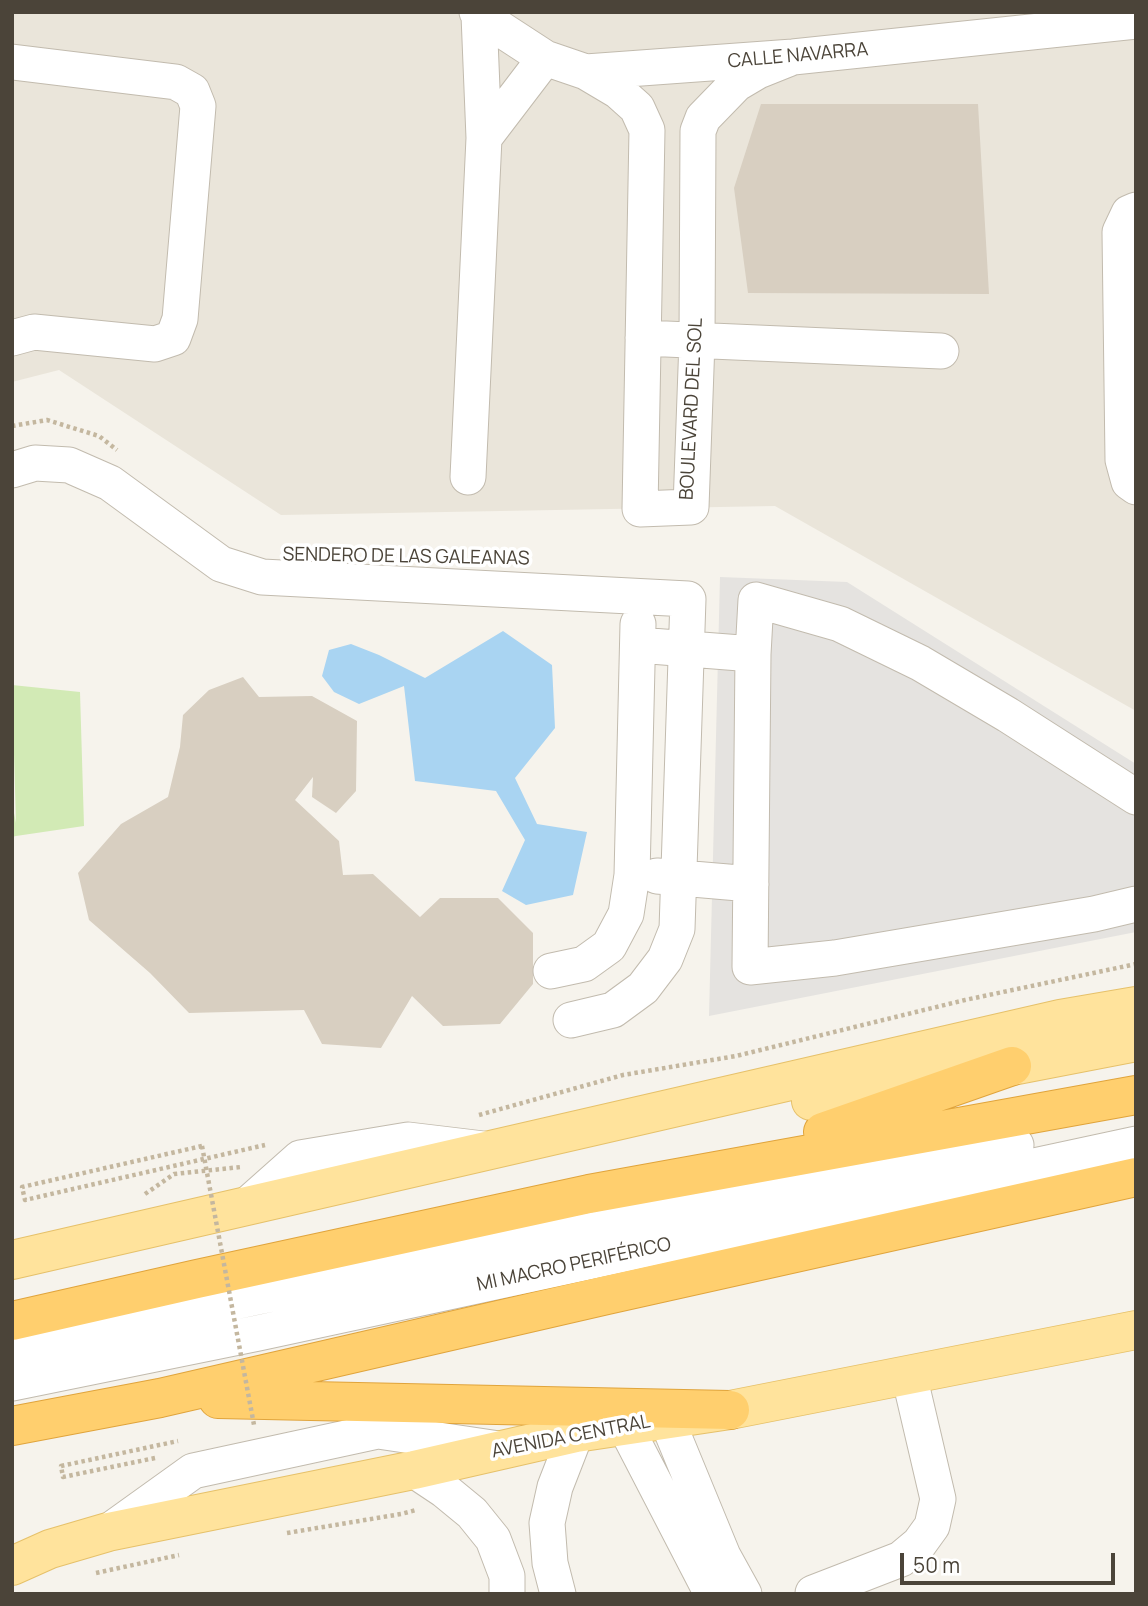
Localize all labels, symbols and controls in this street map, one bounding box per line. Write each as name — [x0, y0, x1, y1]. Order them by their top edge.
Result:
street label: CALLE NAVARRA — [727, 38, 869, 74]
street label: BOULEVARD DEL SOL — [676, 317, 708, 501]
street label: SENDERO DE LAS GALEANAS — [282, 543, 530, 571]
street label: MI MACRO PERIFÉRICO — [475, 1233, 673, 1297]
street label: AVENIDA CENTRAL — [490, 1410, 652, 1464]
scale bar — [903, 1540, 1118, 1584]
text: 50 m — [913, 1551, 960, 1579]

